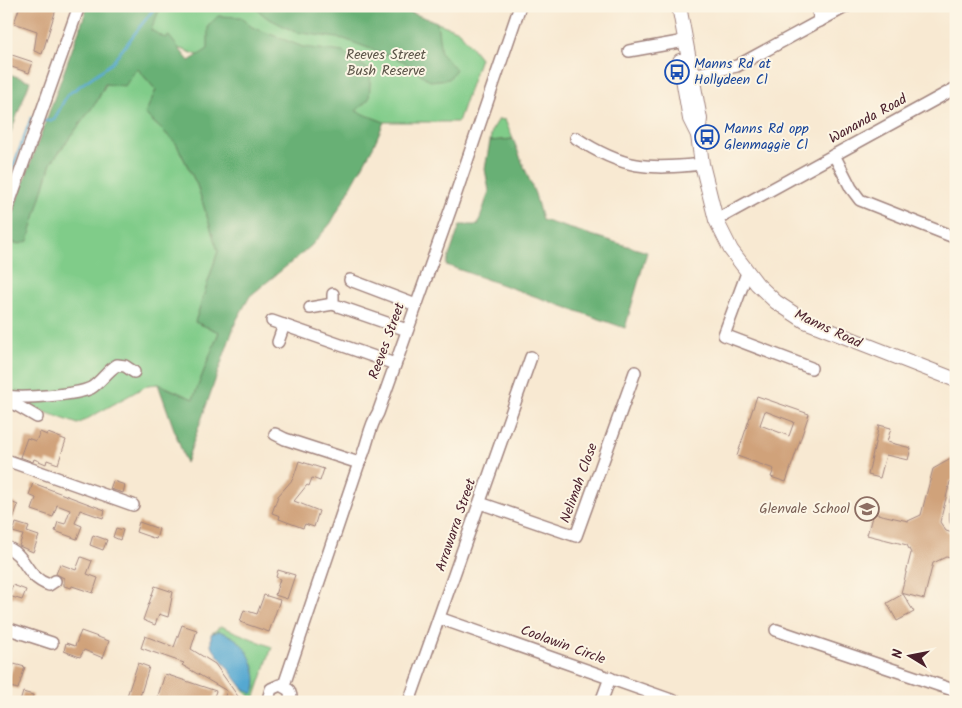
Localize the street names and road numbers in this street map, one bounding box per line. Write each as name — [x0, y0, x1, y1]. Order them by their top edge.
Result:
street label: Wananda Road — [825, 88, 912, 150]
street label: Reeves Street — [363, 299, 411, 382]
street label: Manns Road — [791, 304, 866, 355]
street label: Nelimah Close — [554, 439, 604, 526]
street label: Arrawarra Street — [430, 475, 482, 575]
street label: Coolawin Circle — [517, 619, 609, 671]

